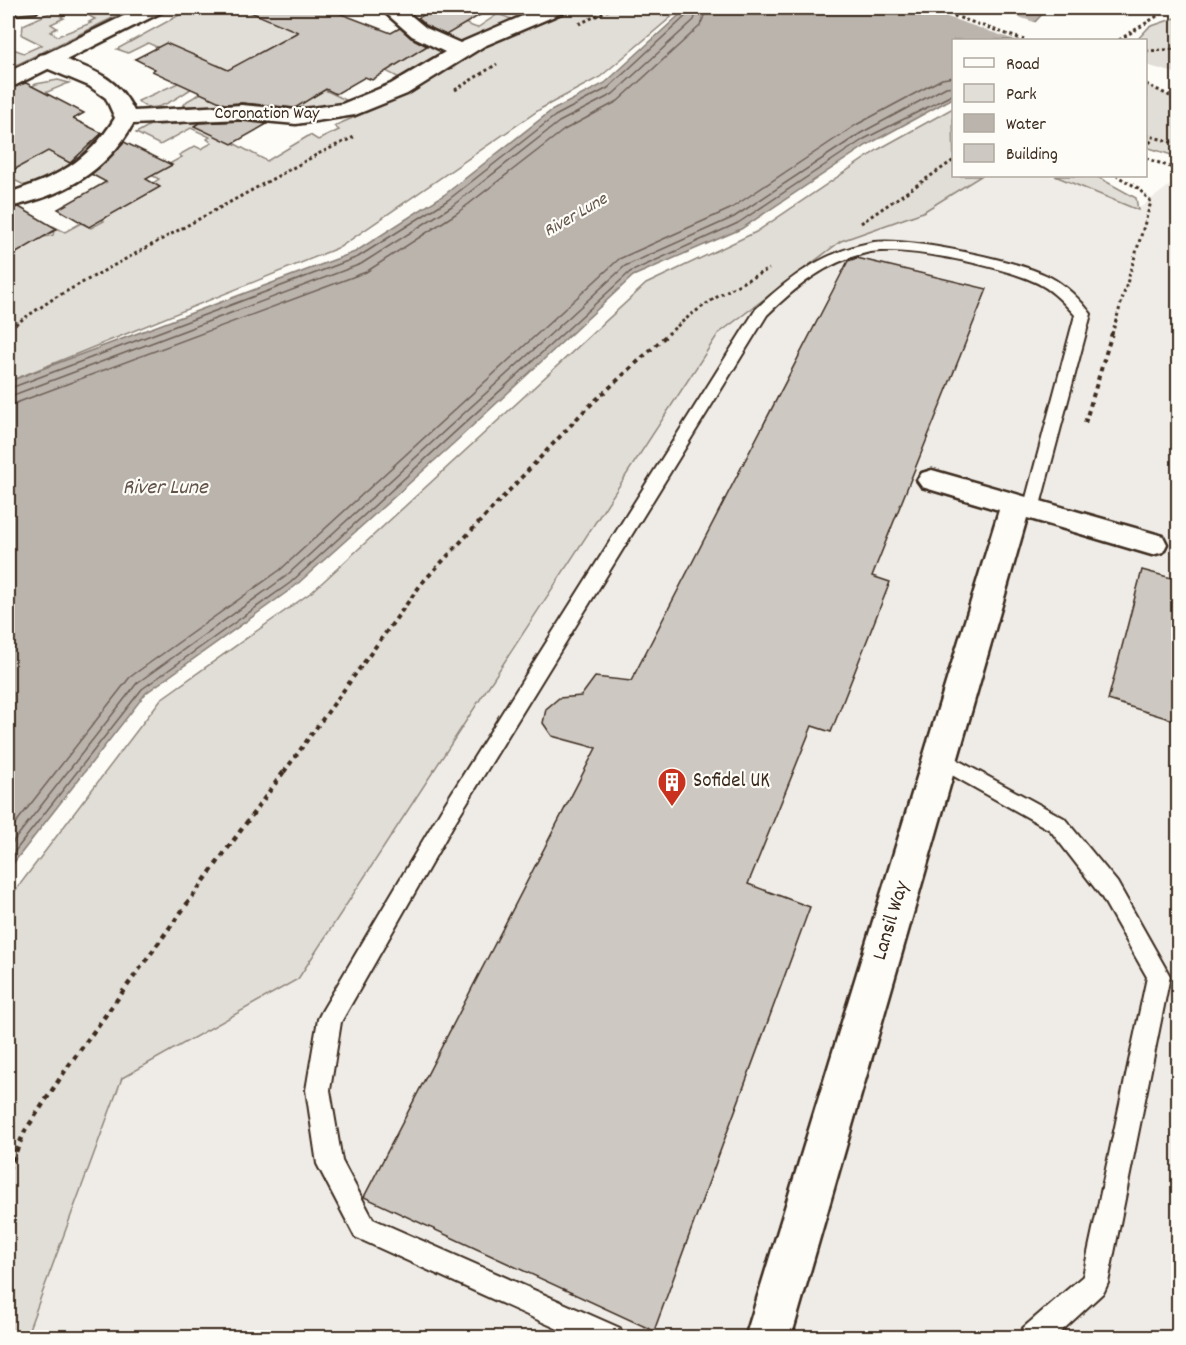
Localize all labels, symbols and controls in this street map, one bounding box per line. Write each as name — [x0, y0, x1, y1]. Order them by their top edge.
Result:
legend — [952, 39, 1147, 177]
text: Road — [1006, 53, 1040, 78]
text: Park — [1006, 83, 1037, 108]
street label: Coronation Way — [215, 102, 320, 127]
text: Water — [1006, 113, 1046, 138]
text: Building — [1006, 143, 1058, 168]
water label: River Lune — [540, 187, 613, 244]
water label: River Lune — [122, 473, 209, 504]
building icon: Sofidel UK — [656, 766, 688, 808]
place label: Sofidel UK — [693, 767, 770, 797]
street label: Lansil Way — [866, 877, 918, 964]

